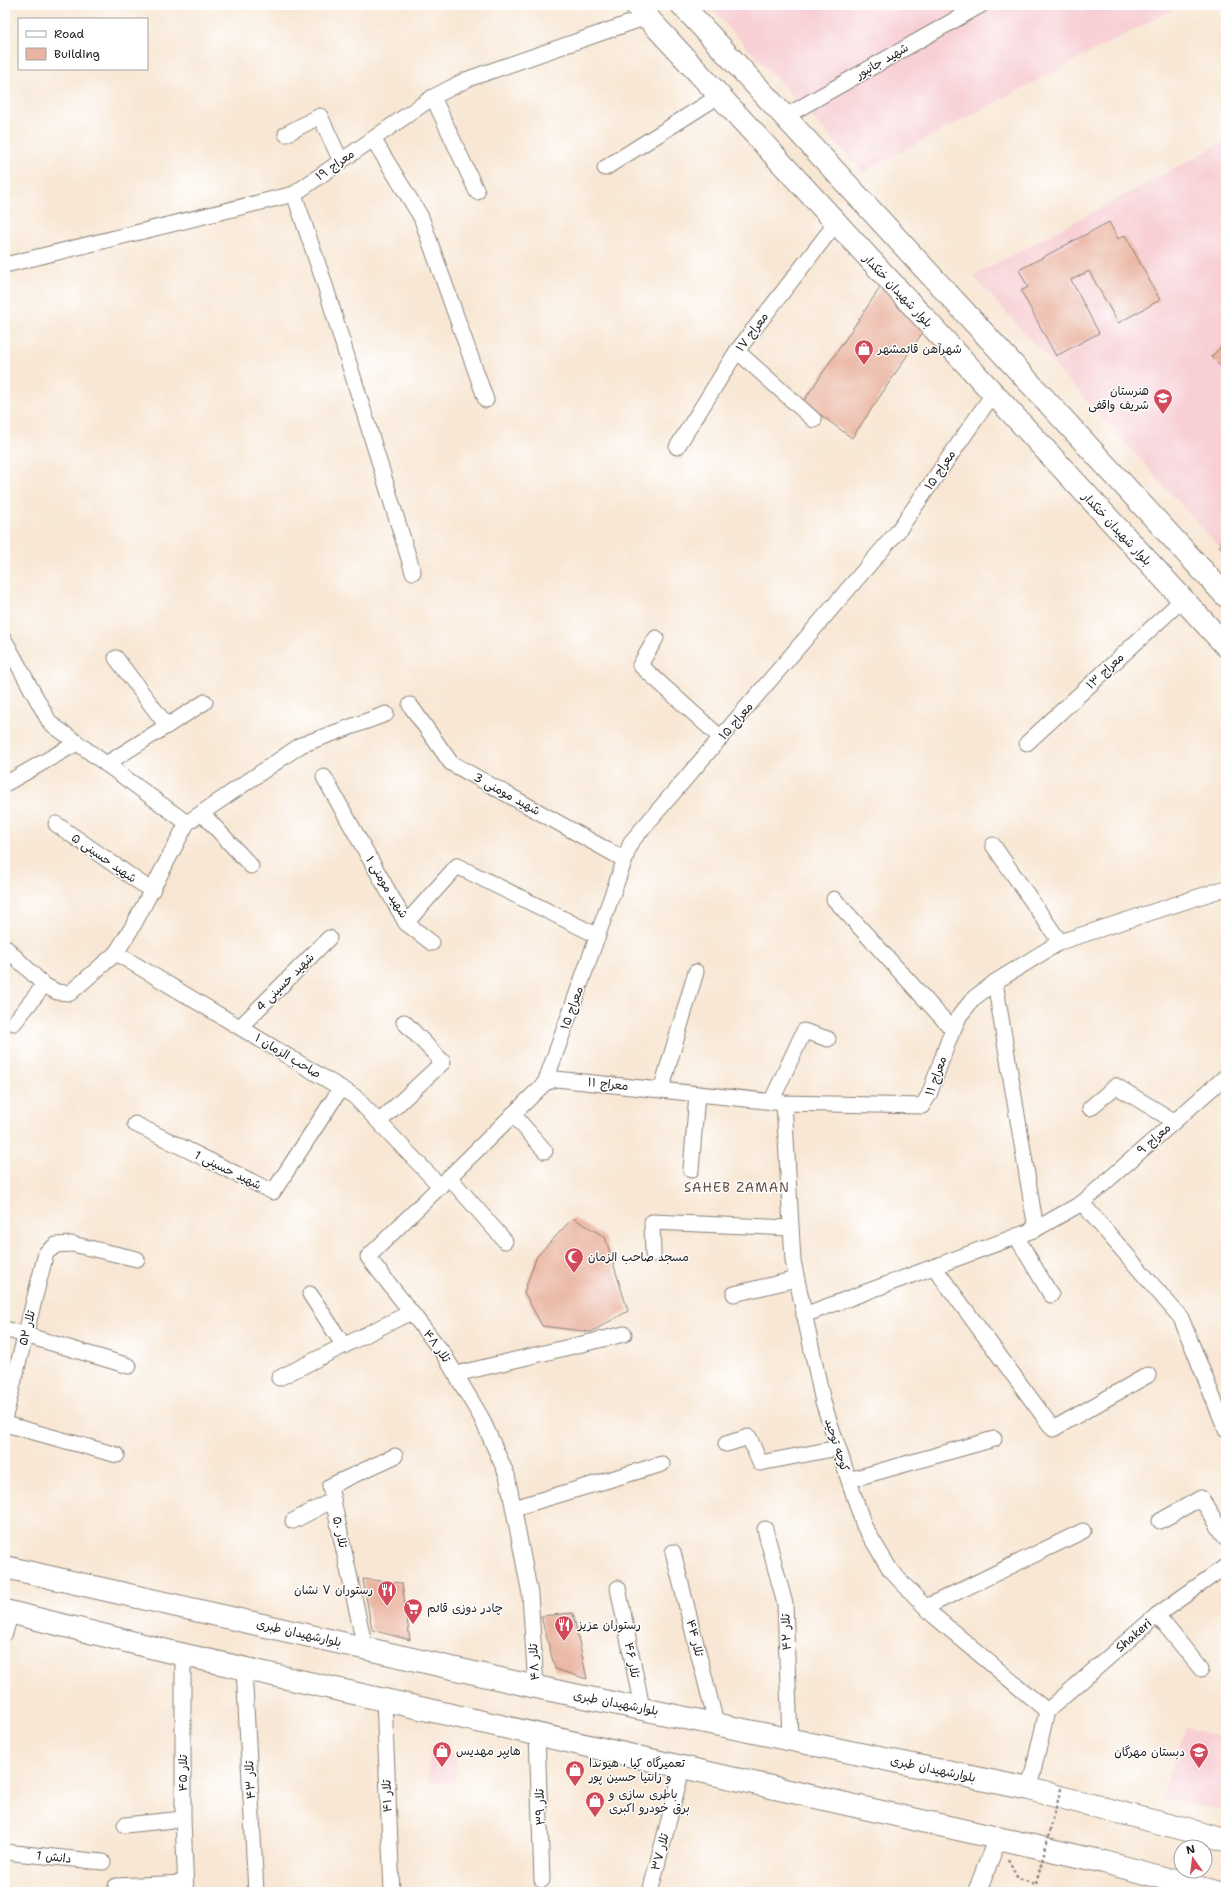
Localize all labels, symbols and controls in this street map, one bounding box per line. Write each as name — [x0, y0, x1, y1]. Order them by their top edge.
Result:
legend — [18, 18, 148, 70]
text: Road — [54, 26, 85, 42]
street label: شهید جانپور — [852, 39, 911, 83]
text: Building — [54, 46, 100, 62]
street label: معراج ۱۹ — [312, 146, 358, 185]
street label: بلوار شهیدان خنکدار — [859, 250, 936, 331]
street label: معراج ۱۷ — [732, 309, 773, 355]
shop icon: شهرآهن قائمشهر — [853, 338, 875, 366]
place label: شهرآهن قائمشهر — [877, 341, 962, 357]
place label: هنرستان شریف واقفی — [1088, 383, 1149, 413]
school or university icon: هنرستان شریف واقفی — [1152, 387, 1174, 415]
street label: معراج ۱۵ — [921, 447, 960, 494]
street label: بلوار شهیدان خنکدار — [1078, 488, 1155, 569]
street label: معراج ۱۳ — [1083, 649, 1128, 693]
street label: معراج ۱۵ — [715, 699, 758, 744]
street label: شهید مومنی 3 — [471, 769, 543, 819]
street label: شهید حسینی ۵ — [68, 830, 140, 886]
street label: شهید مومنی ۱ — [362, 853, 412, 921]
street label: شهید حسینی 4 — [252, 949, 318, 1015]
street label: معراج ۱۵ — [557, 984, 588, 1032]
street label: صاحب الزمان ۱ — [252, 1030, 324, 1082]
street label: معراج ۱۱ — [921, 1054, 951, 1098]
street label: معراج ۱۱ — [587, 1074, 629, 1095]
street label: معراج ۹ — [1134, 1120, 1175, 1159]
street label: شهید حسینی 1 — [192, 1147, 264, 1193]
district label: SAHEB ZAMAN — [684, 1179, 790, 1196]
mosque icon: مسجد صاحب الزمان — [563, 1246, 585, 1274]
place label: مسجد صاحب الزمان — [588, 1249, 689, 1265]
street label: تلار ۵۲ — [15, 1308, 39, 1347]
street label: تلار ۴۸ — [420, 1326, 455, 1366]
street label: کوچه توحید — [821, 1416, 853, 1474]
street label: تلار ۵۰ — [329, 1515, 351, 1550]
restaurant icon: رستوران ۷ نشان — [376, 1579, 398, 1607]
place label: رستوران ۷ نشان — [294, 1582, 373, 1598]
supermarket icon: چادر دوزی قائم — [402, 1597, 424, 1625]
place label: چادر دوزی قائم — [427, 1600, 503, 1617]
street label: تلار ۴۲ — [777, 1613, 795, 1651]
restaurant icon: رستوران عزیز — [553, 1614, 575, 1642]
street label: بلوارشهیدان طبری — [255, 1615, 343, 1651]
street label: Shakeri — [1112, 1615, 1155, 1656]
place label: رستوران عزیز — [577, 1617, 641, 1633]
street label: تلار ۴۴ — [683, 1618, 707, 1659]
street label: تلار ۴۶ — [621, 1641, 643, 1680]
street label: تلار ۴۸ — [525, 1643, 543, 1681]
street label: بلوارشهیدان طبری — [572, 1687, 660, 1719]
shop icon: هایپر مهدیس — [431, 1740, 453, 1768]
school or university icon: دبستان مهرگان — [1188, 1741, 1210, 1769]
place label: هایپر مهدیس — [456, 1743, 521, 1759]
place label: دبستان مهرگان — [1114, 1744, 1185, 1760]
street label: بلوارشهیدان طبری — [889, 1752, 977, 1786]
street label: تلار ۴۵ — [175, 1754, 191, 1791]
place label: تعمیرگاه کیا ، هیوندا و زانتیا حسین پور — [588, 1755, 685, 1785]
shop icon: تعمیرگاه کیا ، هیوندا و زانتیا حسین پور — [564, 1759, 586, 1787]
street label: تلار ۴۳ — [241, 1760, 259, 1800]
street label: تلار ۴۱ — [378, 1779, 396, 1813]
place label: باطری سازی و برق خودرو اکبری — [608, 1786, 690, 1816]
street label: تلار ۳۹ — [531, 1788, 549, 1826]
shop icon: باطری سازی و برق خودرو اکبری — [584, 1790, 606, 1818]
street label: تلار ۳۷ — [647, 1831, 673, 1872]
north arrow — [1173, 1839, 1213, 1879]
text: N — [1185, 1841, 1197, 1858]
street label: دانش 1 — [36, 1847, 72, 1867]

